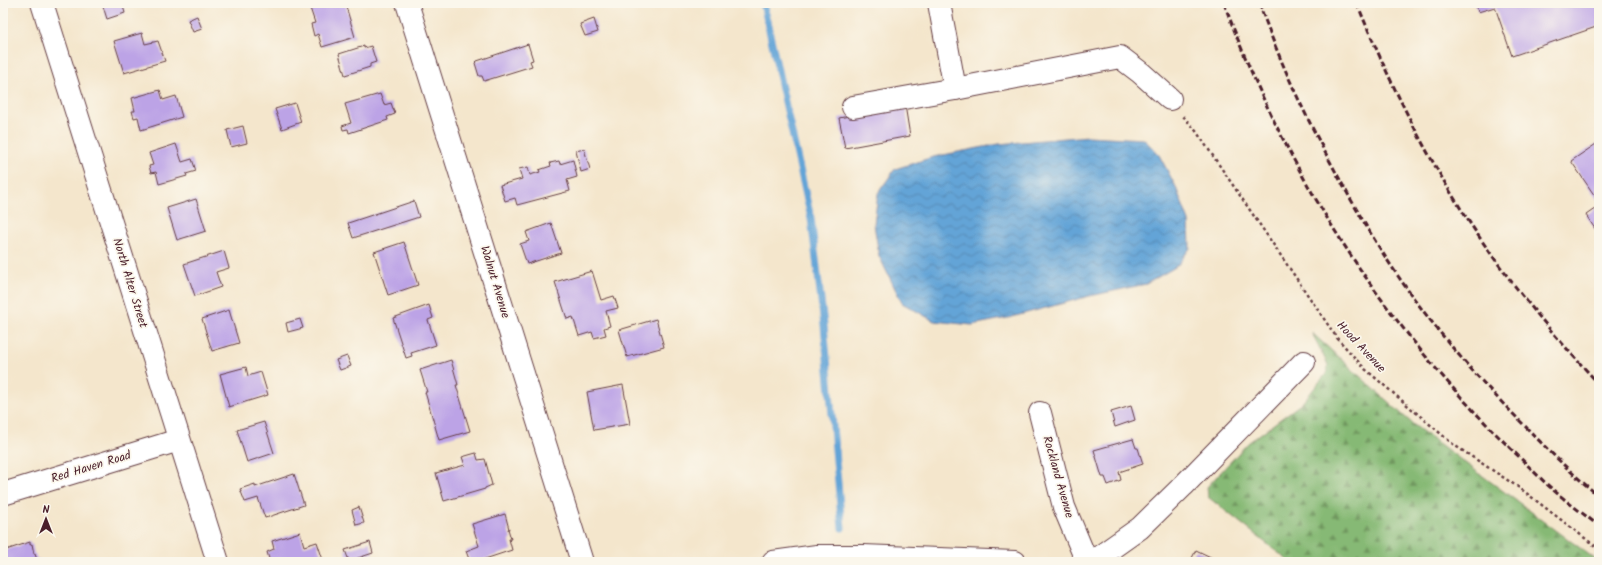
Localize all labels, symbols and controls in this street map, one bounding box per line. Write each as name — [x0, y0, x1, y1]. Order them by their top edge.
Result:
street label: North Alter Street — [107, 236, 153, 331]
street label: Walnut Avenue — [475, 243, 515, 321]
street label: Hood Avenue — [1332, 317, 1391, 378]
street label: Rockland Avenue — [1037, 434, 1079, 521]
street label: Red Haven Road — [49, 446, 134, 488]
north arrow — [26, 499, 66, 539]
text: N — [43, 501, 50, 519]

